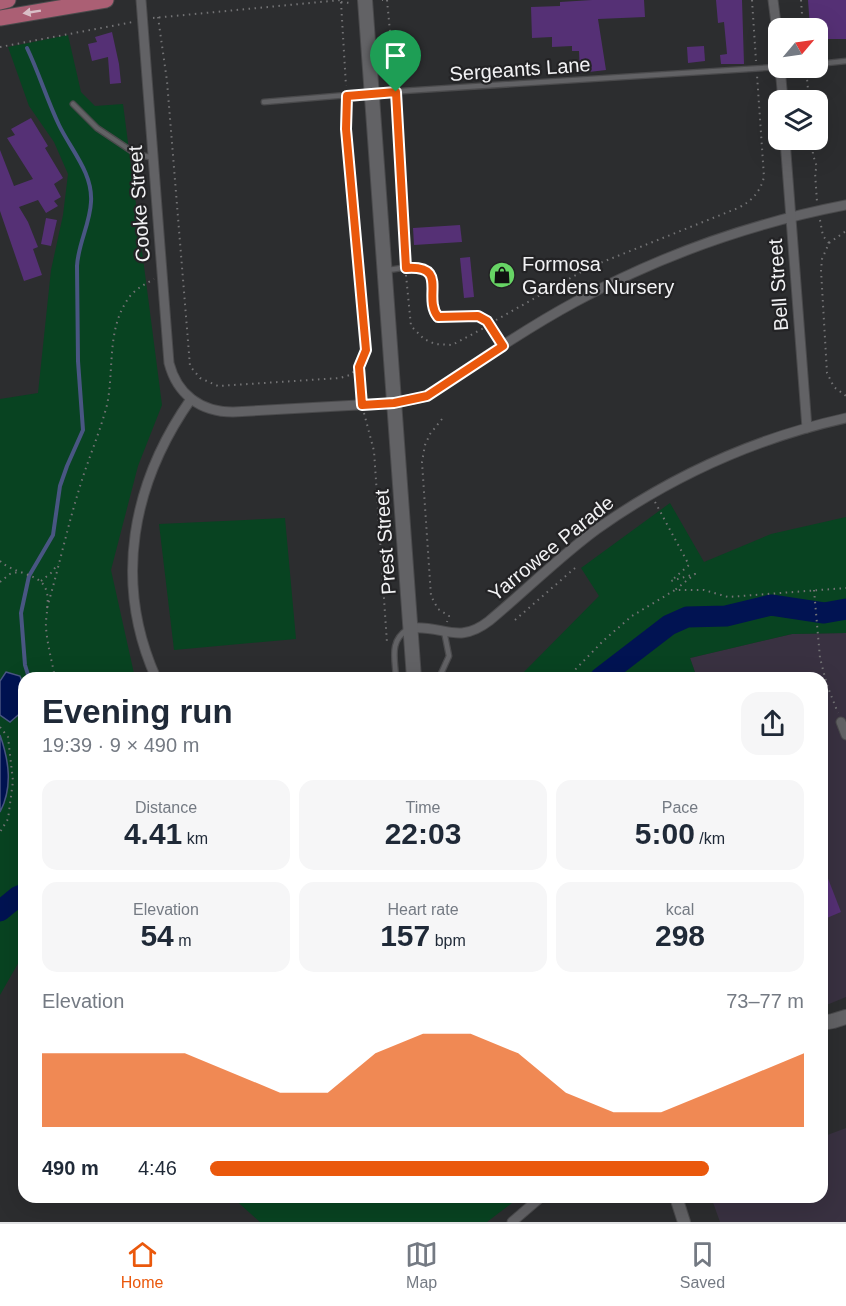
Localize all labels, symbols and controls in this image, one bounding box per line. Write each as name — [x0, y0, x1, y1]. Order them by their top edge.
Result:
one-way arrow — [22, 8, 41, 17]
north arrow — [768, 18, 828, 78]
map controls — [768, 18, 828, 150]
pin — [370, 30, 421, 92]
icon: arrive — [379, 39, 412, 72]
street label: Sergeants Lane — [449, 53, 591, 85]
button: layers — [768, 90, 828, 150]
street label: Cooke Street — [124, 145, 154, 263]
street label: Bell Street — [764, 238, 792, 332]
place label: Formosa Gardens Nursery — [522, 253, 674, 298]
shop icon: Formosa Gardens Nursery — [487, 260, 517, 290]
street label: Prest Street — [370, 488, 400, 595]
street label: Yarrowee Parade — [484, 491, 618, 605]
button: share — [741, 692, 804, 755]
text: Evening run — [42, 693, 233, 730]
text: 19:39 · 9 × 490 m — [42, 734, 199, 756]
text: Distance — [135, 799, 197, 816]
text: Time — [406, 799, 440, 816]
text: Pace — [662, 799, 698, 816]
text: 4.41 — [124, 817, 182, 850]
text: 22:03 — [385, 817, 461, 850]
text: 5:00 — [635, 817, 695, 850]
text: km — [182, 830, 208, 847]
text: /km — [695, 830, 725, 847]
text: Elevation — [133, 901, 199, 918]
text: Heart rate — [387, 901, 459, 918]
text: kcal — [666, 901, 694, 918]
text: 54 — [140, 919, 174, 952]
text: 157 — [380, 919, 430, 952]
text: 298 — [655, 919, 705, 952]
text: m — [174, 932, 192, 949]
text: bpm — [430, 932, 466, 949]
text: Elevation — [42, 990, 124, 1012]
text: 73–77 m — [726, 990, 804, 1012]
text: 490 m — [42, 1157, 99, 1179]
text: 4:46 — [138, 1157, 177, 1179]
tab: Home — [121, 1238, 164, 1292]
tab: Map — [405, 1238, 438, 1292]
tab: Saved — [680, 1238, 725, 1292]

